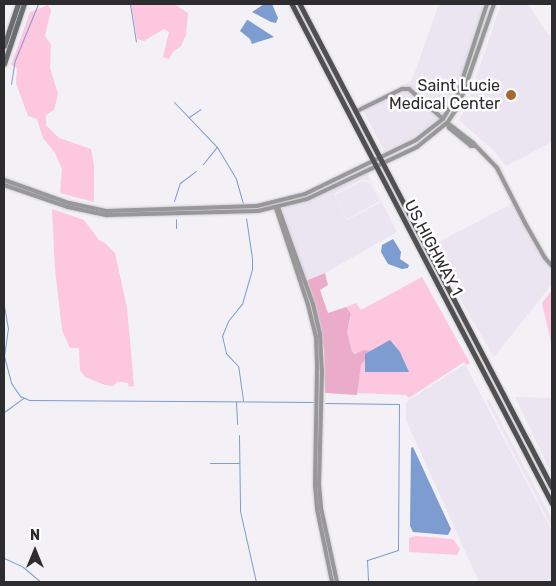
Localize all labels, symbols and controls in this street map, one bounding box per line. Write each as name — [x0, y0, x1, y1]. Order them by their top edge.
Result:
place label: Saint Lucie Medical Center — [389, 76, 500, 114]
marker: Saint Lucie Medical Center — [504, 88, 518, 102]
street label: US HIGHWAY 1 — [400, 197, 466, 299]
north arrow — [10, 526, 60, 576]
text: N — [30, 527, 40, 544]

